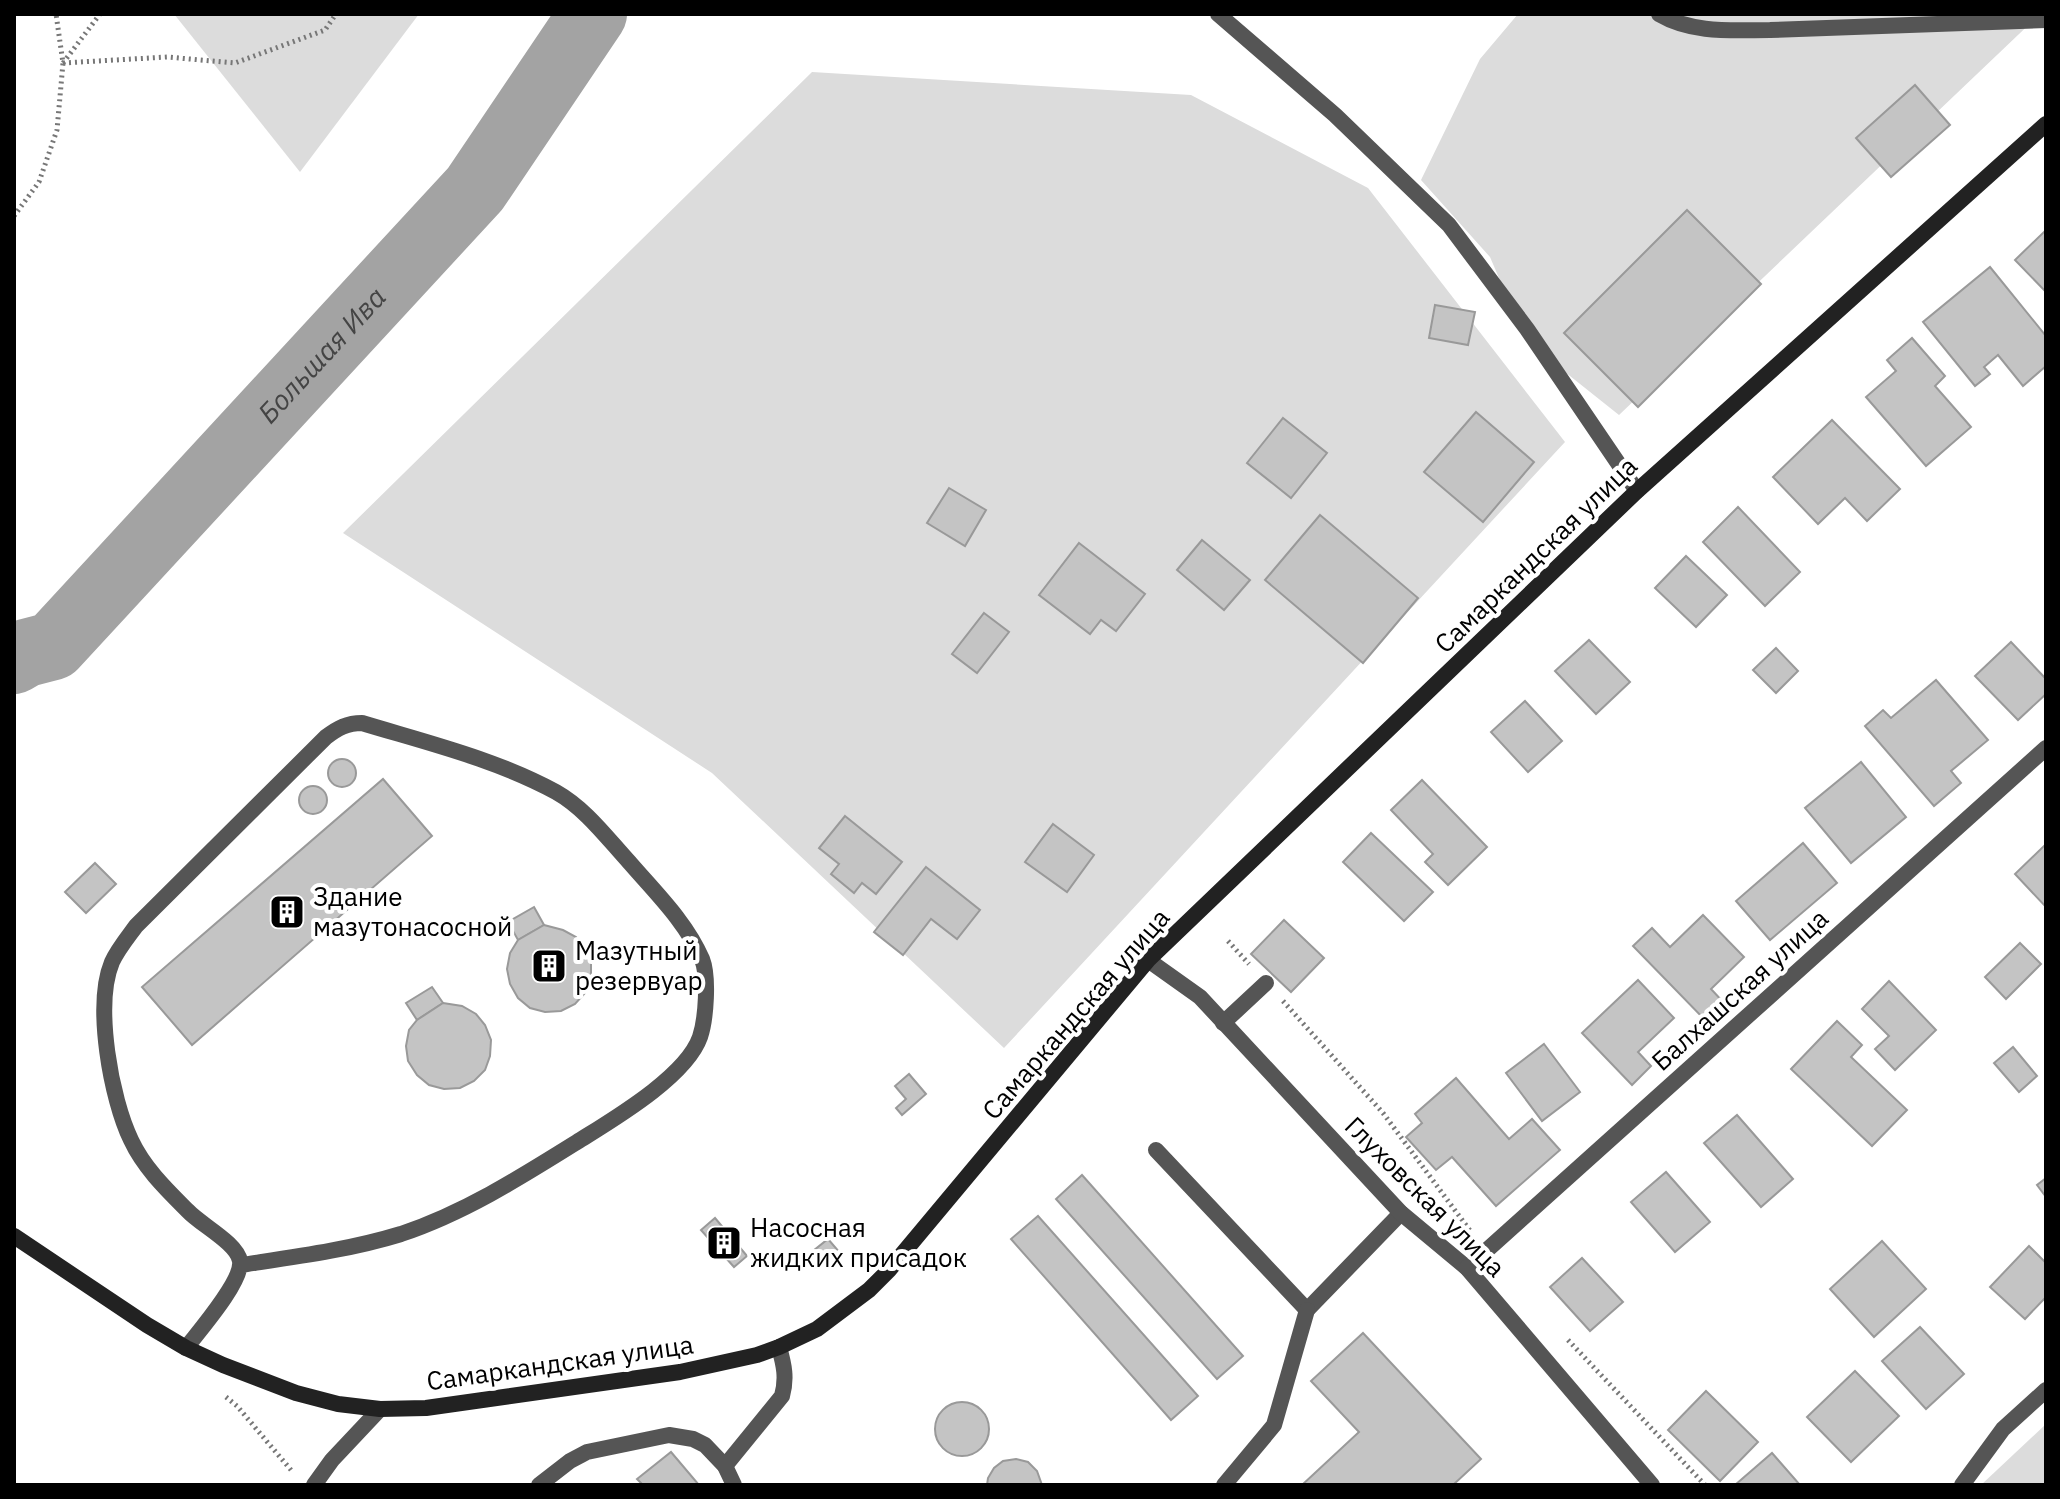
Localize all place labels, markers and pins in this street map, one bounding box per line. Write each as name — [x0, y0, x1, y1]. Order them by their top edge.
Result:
place label: Здание мазутонасосной — [313, 879, 512, 943]
building icon: Здание мазутонасосной — [268, 893, 306, 931]
place label: Мазутный резервуар — [575, 933, 703, 997]
building icon: Мазутный резервуар — [530, 947, 568, 985]
place label: Насосная жидких присадок — [750, 1210, 967, 1274]
building icon: Насосная жидких присадок — [705, 1224, 743, 1262]

